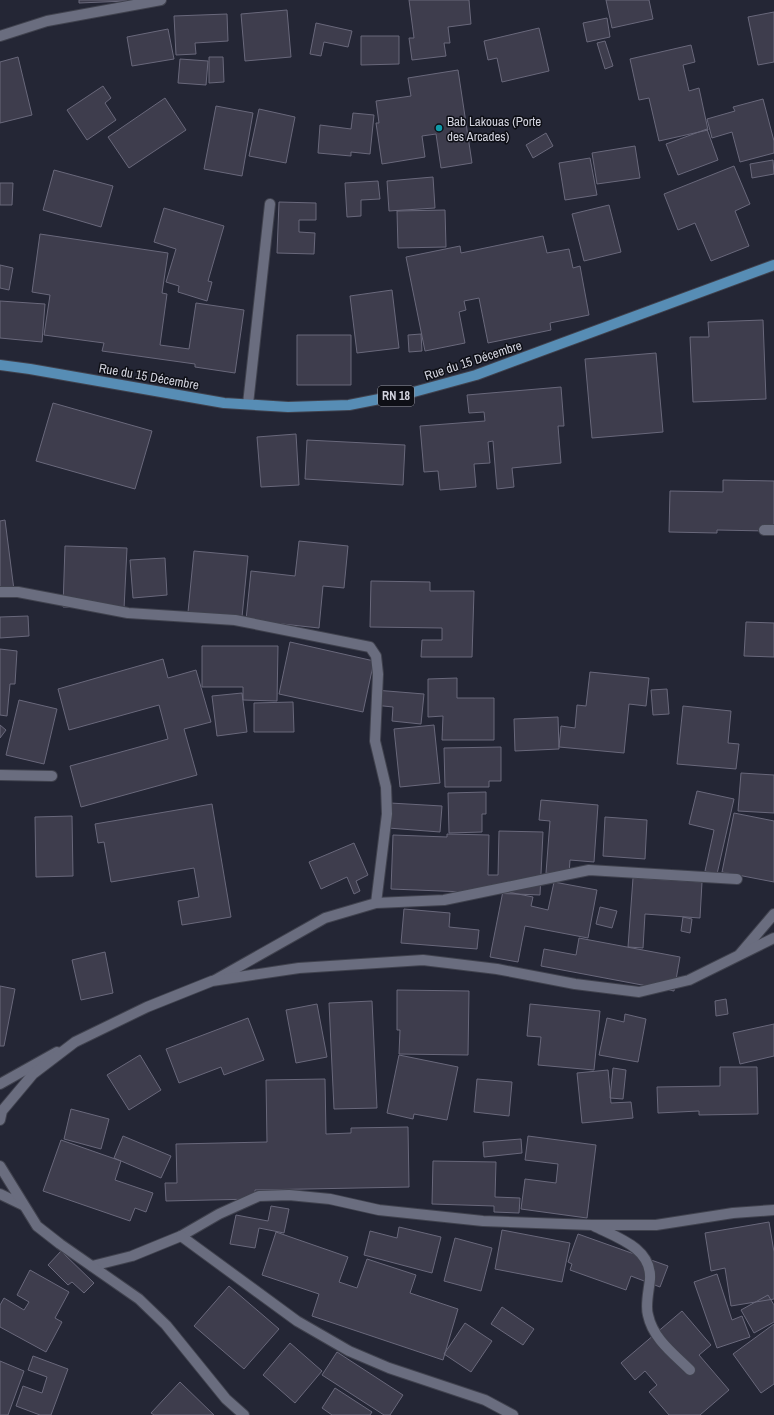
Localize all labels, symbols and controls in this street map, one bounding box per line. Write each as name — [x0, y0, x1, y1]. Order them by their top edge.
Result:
place label: Bab Lakouas (Porte des Arcades) — [447, 113, 541, 145]
marker: Bab Lakouas (Porte des Arcades) — [434, 123, 444, 133]
street label: Rue du 15 Décembre — [422, 337, 524, 384]
street label: Rue du 15 Décembre — [98, 359, 200, 394]
road number: RN 18 — [378, 386, 414, 406]

